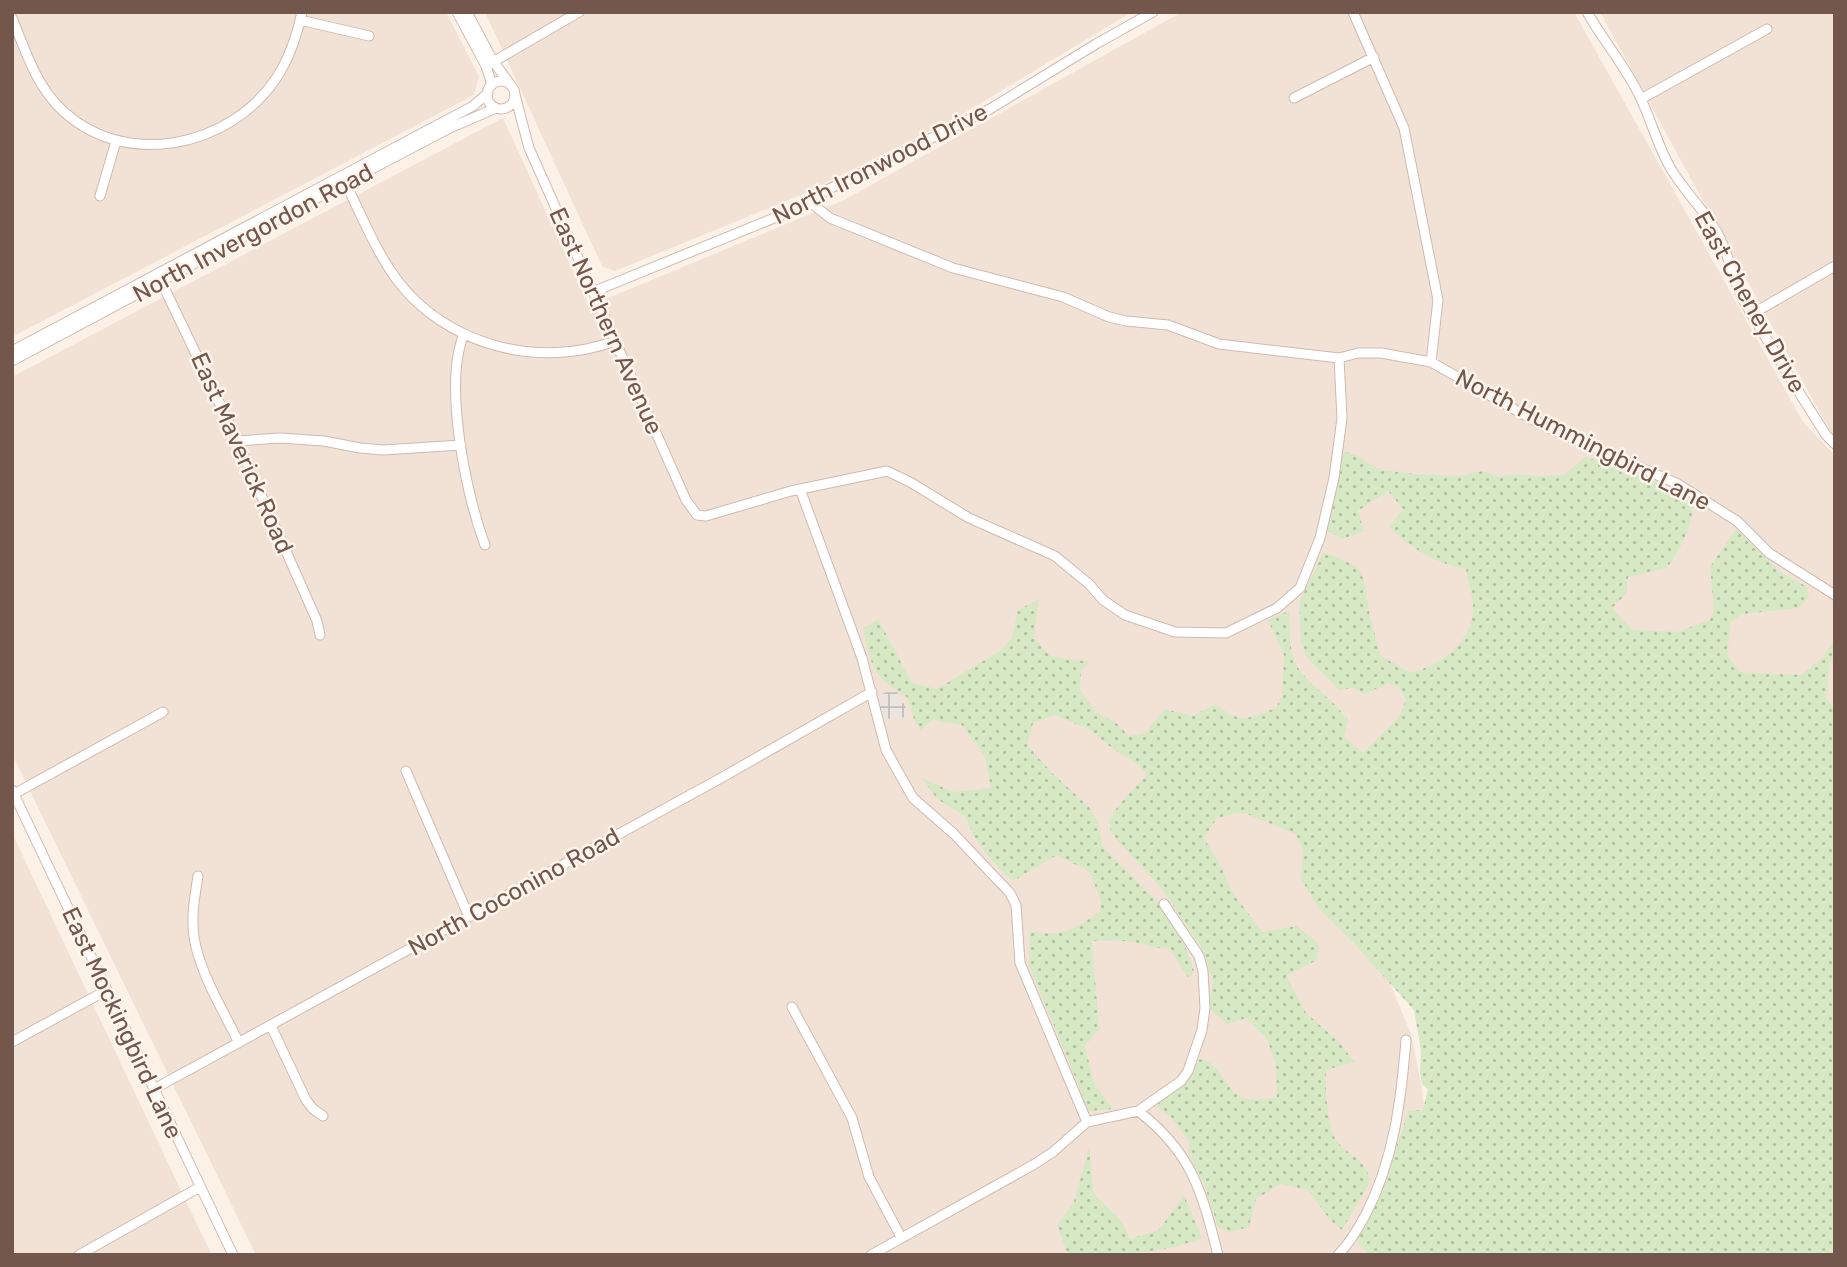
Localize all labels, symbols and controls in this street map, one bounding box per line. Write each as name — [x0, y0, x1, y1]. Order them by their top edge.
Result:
street label: North Ironwood Drive — [768, 98, 992, 230]
street label: North Invergordon Road — [128, 158, 378, 308]
street label: East Northern Avenue — [543, 203, 669, 439]
street label: East Cheney Drive — [1689, 206, 1811, 398]
street label: East Maverick Road — [185, 348, 299, 558]
street label: North Hummingbird Lane — [1451, 363, 1715, 517]
street label: North Coconino Road — [403, 822, 625, 962]
street label: East Mockingbird Lane — [56, 903, 188, 1143]

